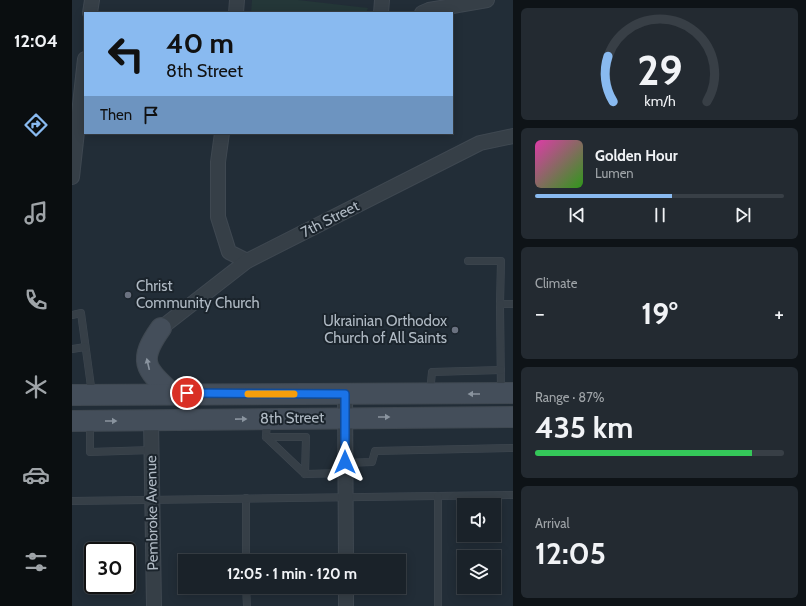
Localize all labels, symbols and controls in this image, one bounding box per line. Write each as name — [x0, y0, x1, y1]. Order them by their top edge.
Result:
text: 40 m — [166, 26, 234, 60]
icon: left — [100, 28, 152, 80]
text: 12:04 — [14, 30, 58, 52]
text: 29 — [637, 45, 682, 95]
text: 8th Street — [166, 60, 243, 82]
text: km/h — [644, 91, 675, 109]
icon: arrive — [140, 104, 162, 126]
text: Then — [100, 106, 132, 124]
icon: directions — [22, 111, 50, 139]
text: Golden Hour — [595, 147, 678, 165]
text: Lumen — [595, 165, 634, 181]
street label: 7th Street — [298, 197, 362, 241]
icon: music — [22, 199, 50, 227]
icon: previous — [566, 204, 588, 226]
icon: pause — [649, 204, 671, 226]
icon: next — [732, 204, 754, 226]
text: Climate — [535, 275, 577, 291]
place label: Christ Community Church — [136, 277, 260, 312]
icon: phone — [22, 286, 50, 314]
marker: Christ Community Church — [123, 290, 133, 300]
text: 19° — [641, 295, 678, 332]
text: − — [535, 300, 545, 327]
text: + — [774, 300, 784, 327]
place label: Ukrainian Orthodox Church of All Saints — [323, 312, 447, 347]
marker: Ukrainian Orthodox Church of All Saints — [450, 325, 460, 335]
one-way arrow — [144, 358, 150, 370]
icon: climate — [22, 373, 50, 401]
pin — [170, 376, 204, 410]
icon: arrive — [176, 382, 198, 404]
text: Range · 87% — [535, 389, 604, 405]
one-way arrow — [467, 391, 480, 397]
street label: 8th Street — [260, 408, 324, 428]
text: 435 km — [535, 409, 633, 446]
one-way arrow — [378, 414, 391, 420]
one-way arrow — [235, 416, 248, 422]
one-way arrow — [105, 418, 118, 424]
position arrow — [324, 441, 366, 483]
street label: Pembroke Avenue — [142, 455, 162, 571]
icon: car — [22, 461, 50, 489]
map controls — [457, 498, 501, 594]
button: sound — [457, 498, 501, 542]
text: Arrival — [535, 515, 570, 531]
text: 12:05 — [535, 535, 606, 572]
speed limit sign: 30 — [84, 542, 136, 594]
icon: filters — [22, 548, 50, 576]
button: layers — [457, 550, 501, 594]
text: 12:05 · 1 min · 120 m — [227, 565, 357, 583]

